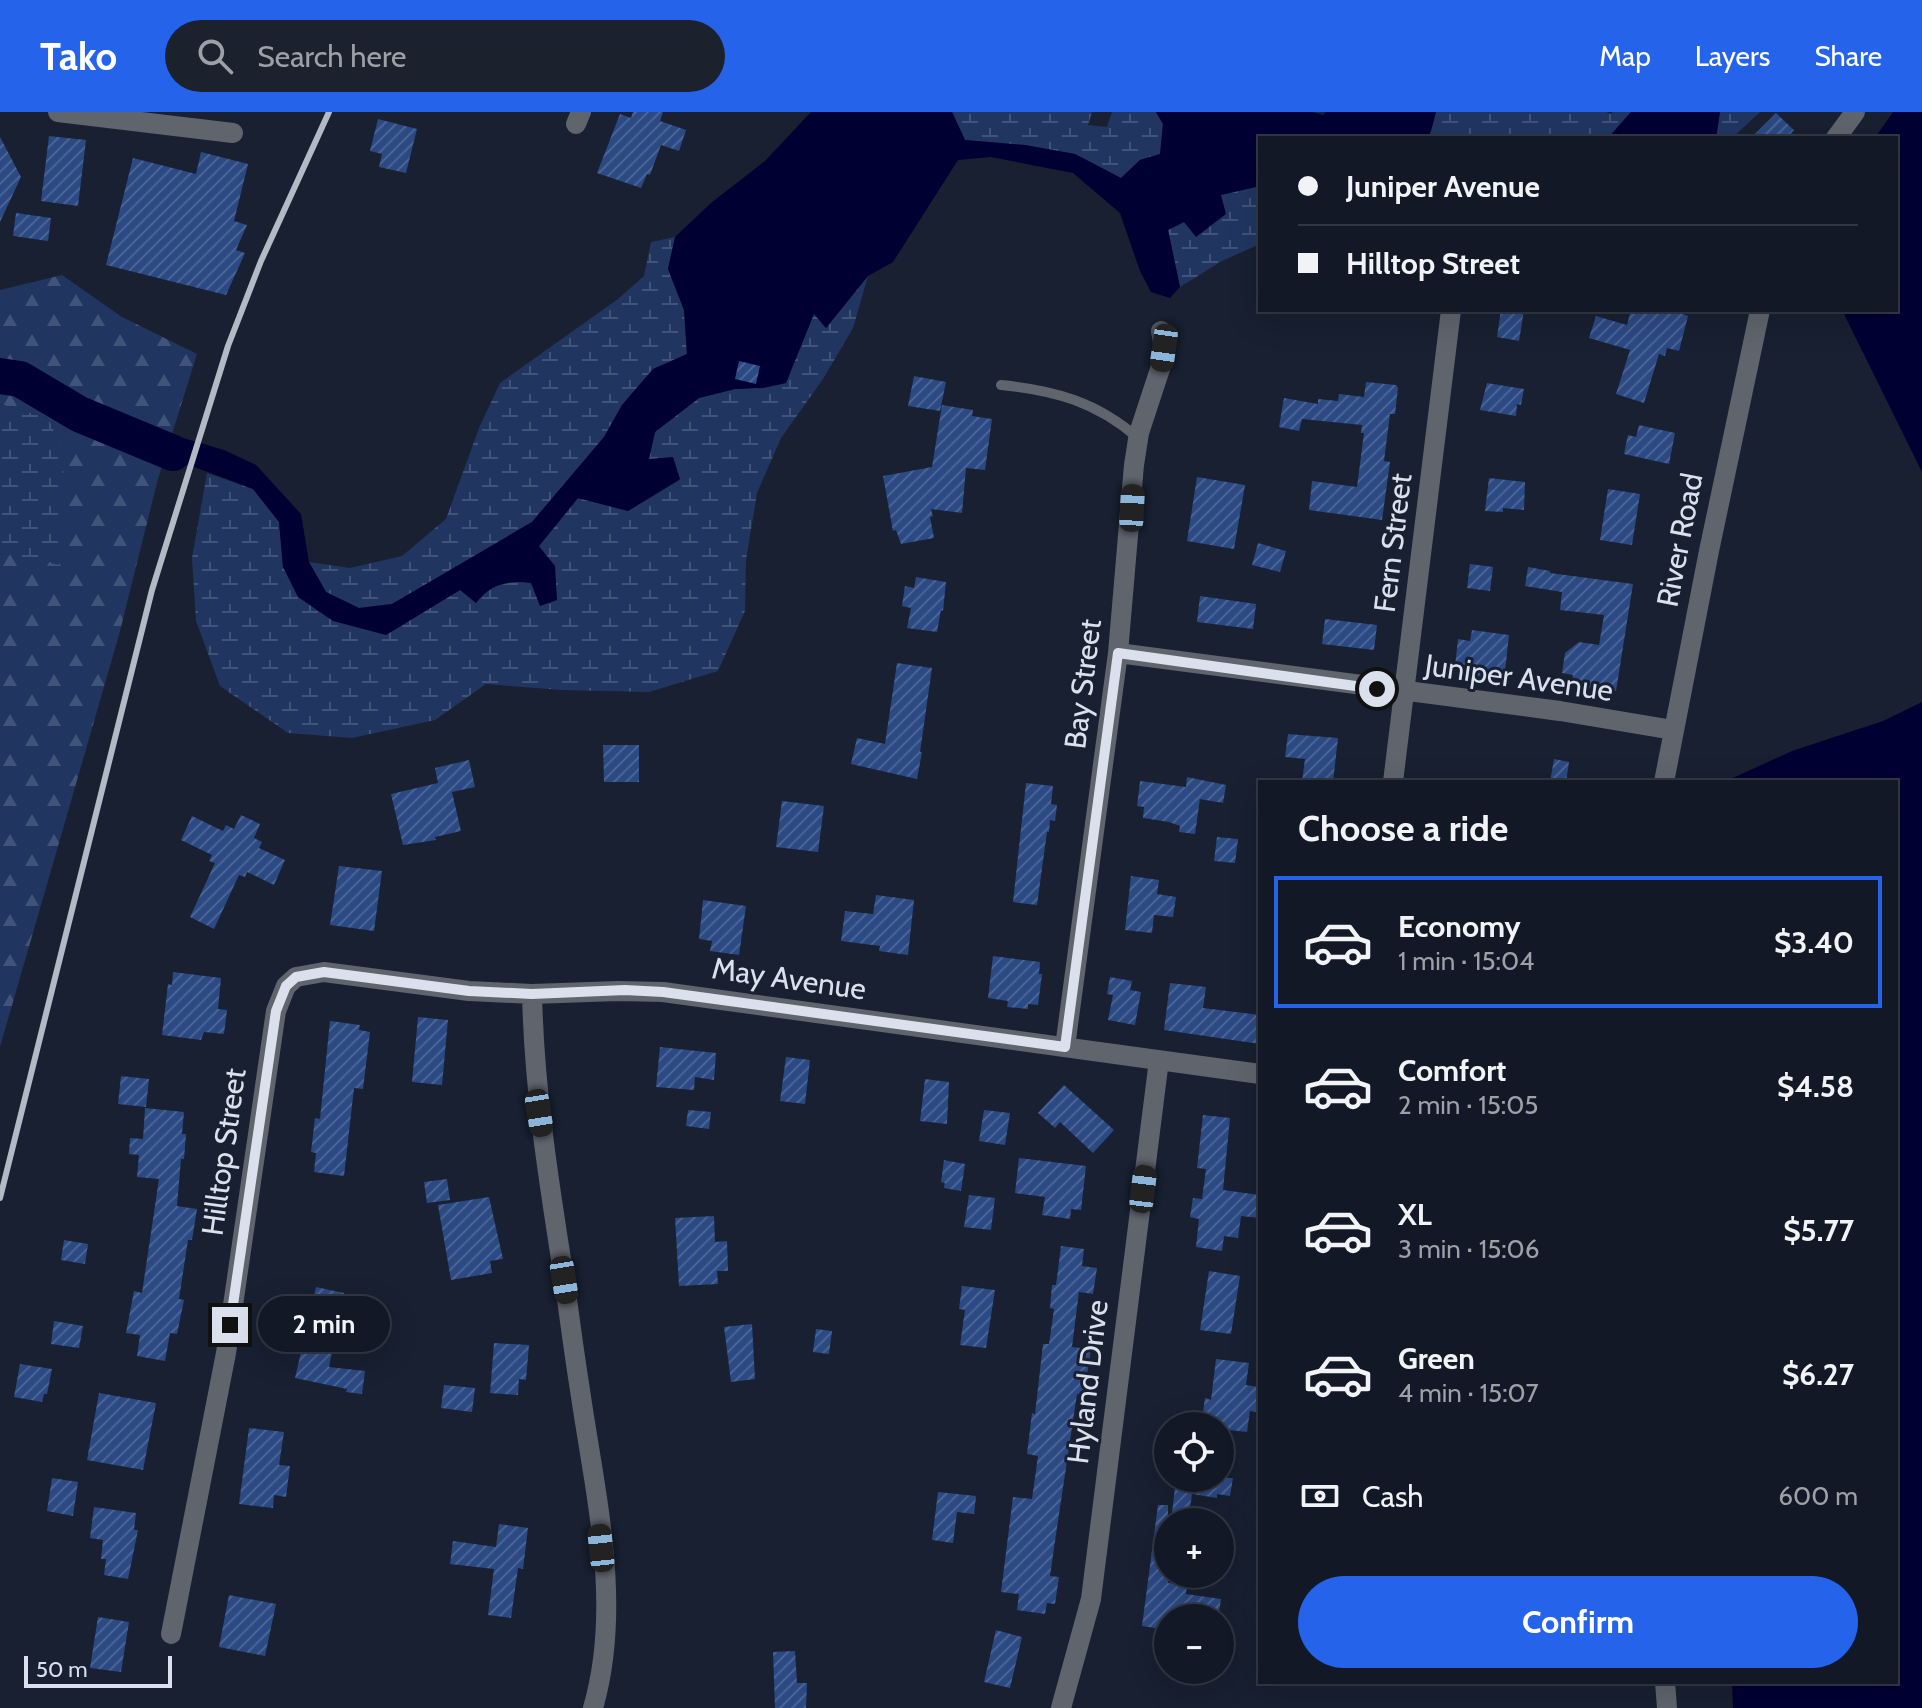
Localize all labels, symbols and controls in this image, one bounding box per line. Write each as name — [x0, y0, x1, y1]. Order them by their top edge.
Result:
search box — [165, 20, 725, 92]
text: Tako — [40, 33, 117, 80]
icon: search — [193, 34, 237, 78]
text: Search here — [257, 38, 406, 75]
text: Map — [1599, 39, 1651, 73]
text: Layers — [1695, 39, 1770, 73]
text: Share — [1814, 39, 1882, 73]
text: Juniper Avenue — [1346, 168, 1540, 205]
text: Hilltop Street — [1346, 245, 1520, 282]
car — [1149, 323, 1179, 373]
street label: River Road — [1648, 470, 1711, 610]
street label: Fern Street — [1366, 471, 1419, 615]
car — [1119, 483, 1145, 533]
street label: Bay Street — [1056, 617, 1109, 751]
street label: Juniper Avenue — [1422, 646, 1616, 709]
route start — [1359, 671, 1395, 707]
text: Choose a ride — [1298, 806, 1508, 850]
icon: car — [1302, 906, 1374, 978]
text: Economy — [1398, 908, 1521, 945]
text: $3.40 — [1774, 924, 1854, 961]
text: 1 min · 15:04 — [1398, 945, 1534, 977]
street label: May Avenue — [710, 949, 868, 1008]
icon: car — [1302, 1050, 1374, 1122]
text: Comfort — [1398, 1052, 1506, 1089]
street label: Hilltop Street — [193, 1066, 254, 1238]
text: $4.58 — [1777, 1068, 1854, 1105]
car — [523, 1087, 555, 1139]
text: 2 min · 15:05 — [1398, 1089, 1538, 1121]
car — [1128, 1164, 1158, 1214]
icon: car — [1302, 1194, 1374, 1266]
text: XL — [1398, 1196, 1432, 1233]
text: $5.77 — [1783, 1212, 1854, 1249]
text: 3 min · 15:06 — [1398, 1233, 1540, 1265]
car — [548, 1254, 580, 1306]
callout: 2 min — [258, 1297, 390, 1353]
street label: Hyland Drive — [1059, 1298, 1116, 1466]
route end — [212, 1307, 248, 1343]
text: 2 min — [293, 1308, 355, 1340]
icon: car — [1302, 1338, 1374, 1410]
text: Green — [1398, 1340, 1475, 1377]
text: $6.27 — [1782, 1356, 1854, 1393]
text: 4 min · 15:07 — [1398, 1377, 1539, 1409]
map controls — [1154, 1412, 1234, 1684]
button: locate — [1154, 1412, 1234, 1492]
icon: cash — [1298, 1474, 1342, 1518]
text: Cash — [1362, 1478, 1424, 1515]
text: 600 m — [1778, 1480, 1858, 1512]
button: + — [1154, 1508, 1234, 1588]
car — [587, 1523, 615, 1573]
button: Confirm — [1298, 1576, 1858, 1668]
button: − — [1154, 1604, 1234, 1684]
scale bar — [24, 1652, 172, 1688]
text: 50 m — [36, 1656, 88, 1683]

